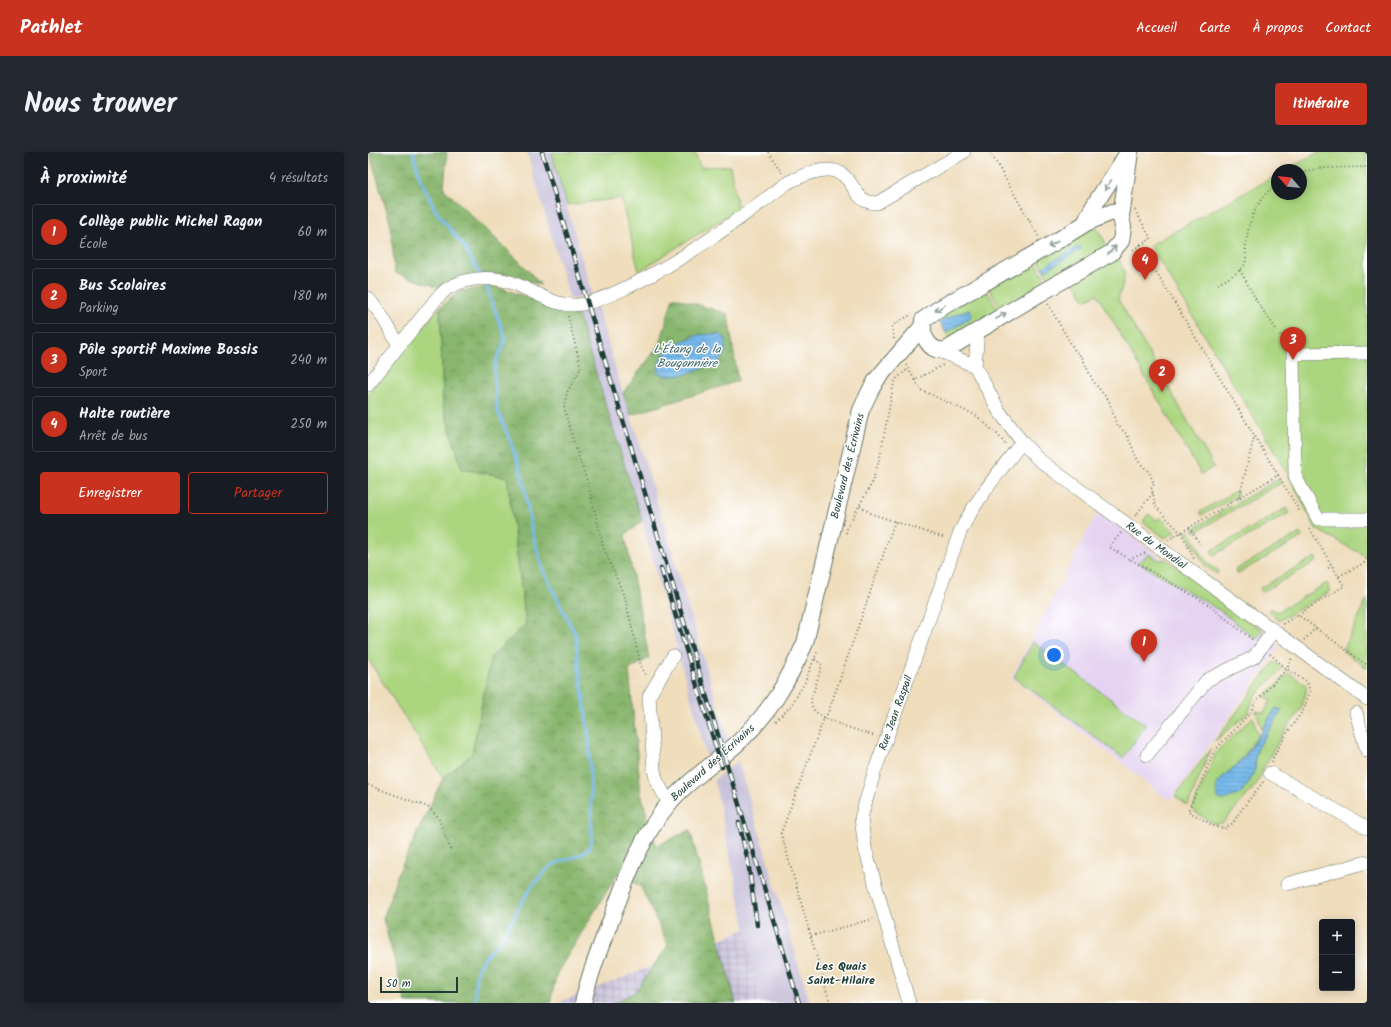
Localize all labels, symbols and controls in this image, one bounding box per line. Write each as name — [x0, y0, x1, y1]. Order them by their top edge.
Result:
text: Pathlet — [20, 13, 82, 43]
text: Accueil — [1136, 17, 1177, 39]
text: Carte — [1199, 17, 1230, 39]
text: À propos — [1252, 17, 1303, 39]
text: Contact — [1325, 17, 1371, 39]
text: Nous trouver — [24, 82, 177, 127]
button: Itinéraire — [1275, 83, 1367, 125]
north arrow — [1271, 164, 1307, 200]
text: À proximité — [40, 165, 127, 192]
text: 4 résultats — [269, 168, 328, 189]
one-way arrow — [1104, 179, 1112, 190]
text: Collège public Michel Ragon — [79, 210, 262, 234]
text: 1 — [52, 222, 56, 243]
text: 60 m — [298, 222, 327, 243]
text: École — [79, 234, 107, 255]
one-way arrow — [1047, 240, 1059, 248]
one-way arrow — [1108, 245, 1117, 255]
pin: 4 — [1132, 247, 1158, 280]
text: Bus Scolaires — [79, 274, 166, 298]
text: 2 — [50, 286, 58, 307]
text: 180 m — [293, 286, 327, 307]
text: Parking — [79, 298, 119, 319]
one-way arrow — [934, 305, 946, 313]
one-way arrow — [995, 312, 1007, 320]
pin: 3 — [1280, 327, 1306, 360]
text: Pôle sportif Maxime Bossis — [79, 338, 258, 362]
water label: L'Étang de la Bougonnière — [653, 340, 722, 373]
text: 3 — [50, 350, 58, 371]
text: 240 m — [290, 350, 327, 371]
pin: 2 — [1149, 359, 1175, 392]
text: Sport — [79, 362, 107, 383]
text: Halte routière — [79, 402, 170, 426]
street label: Boulevard des Écrivains — [826, 411, 870, 521]
text: 4 — [50, 414, 58, 435]
text: 250 m — [290, 414, 327, 435]
text: Arrêt de bus — [79, 426, 148, 447]
button: Enregistrer — [40, 472, 180, 514]
button: Partager — [188, 472, 328, 514]
street label: Rue du Mondial — [1122, 518, 1191, 575]
pin: 1 — [1131, 629, 1157, 662]
your location — [1044, 645, 1064, 665]
street label: Rue Jean Raspail — [874, 673, 918, 753]
street label: Boulevard des Écrivains — [667, 720, 760, 806]
map controls — [1319, 919, 1355, 991]
button: + — [1319, 919, 1355, 955]
button: − — [1319, 955, 1355, 991]
district label: Les Quais Saint-Hilaire — [807, 957, 875, 990]
scale bar — [380, 975, 458, 994]
text: 50 m — [386, 975, 411, 993]

